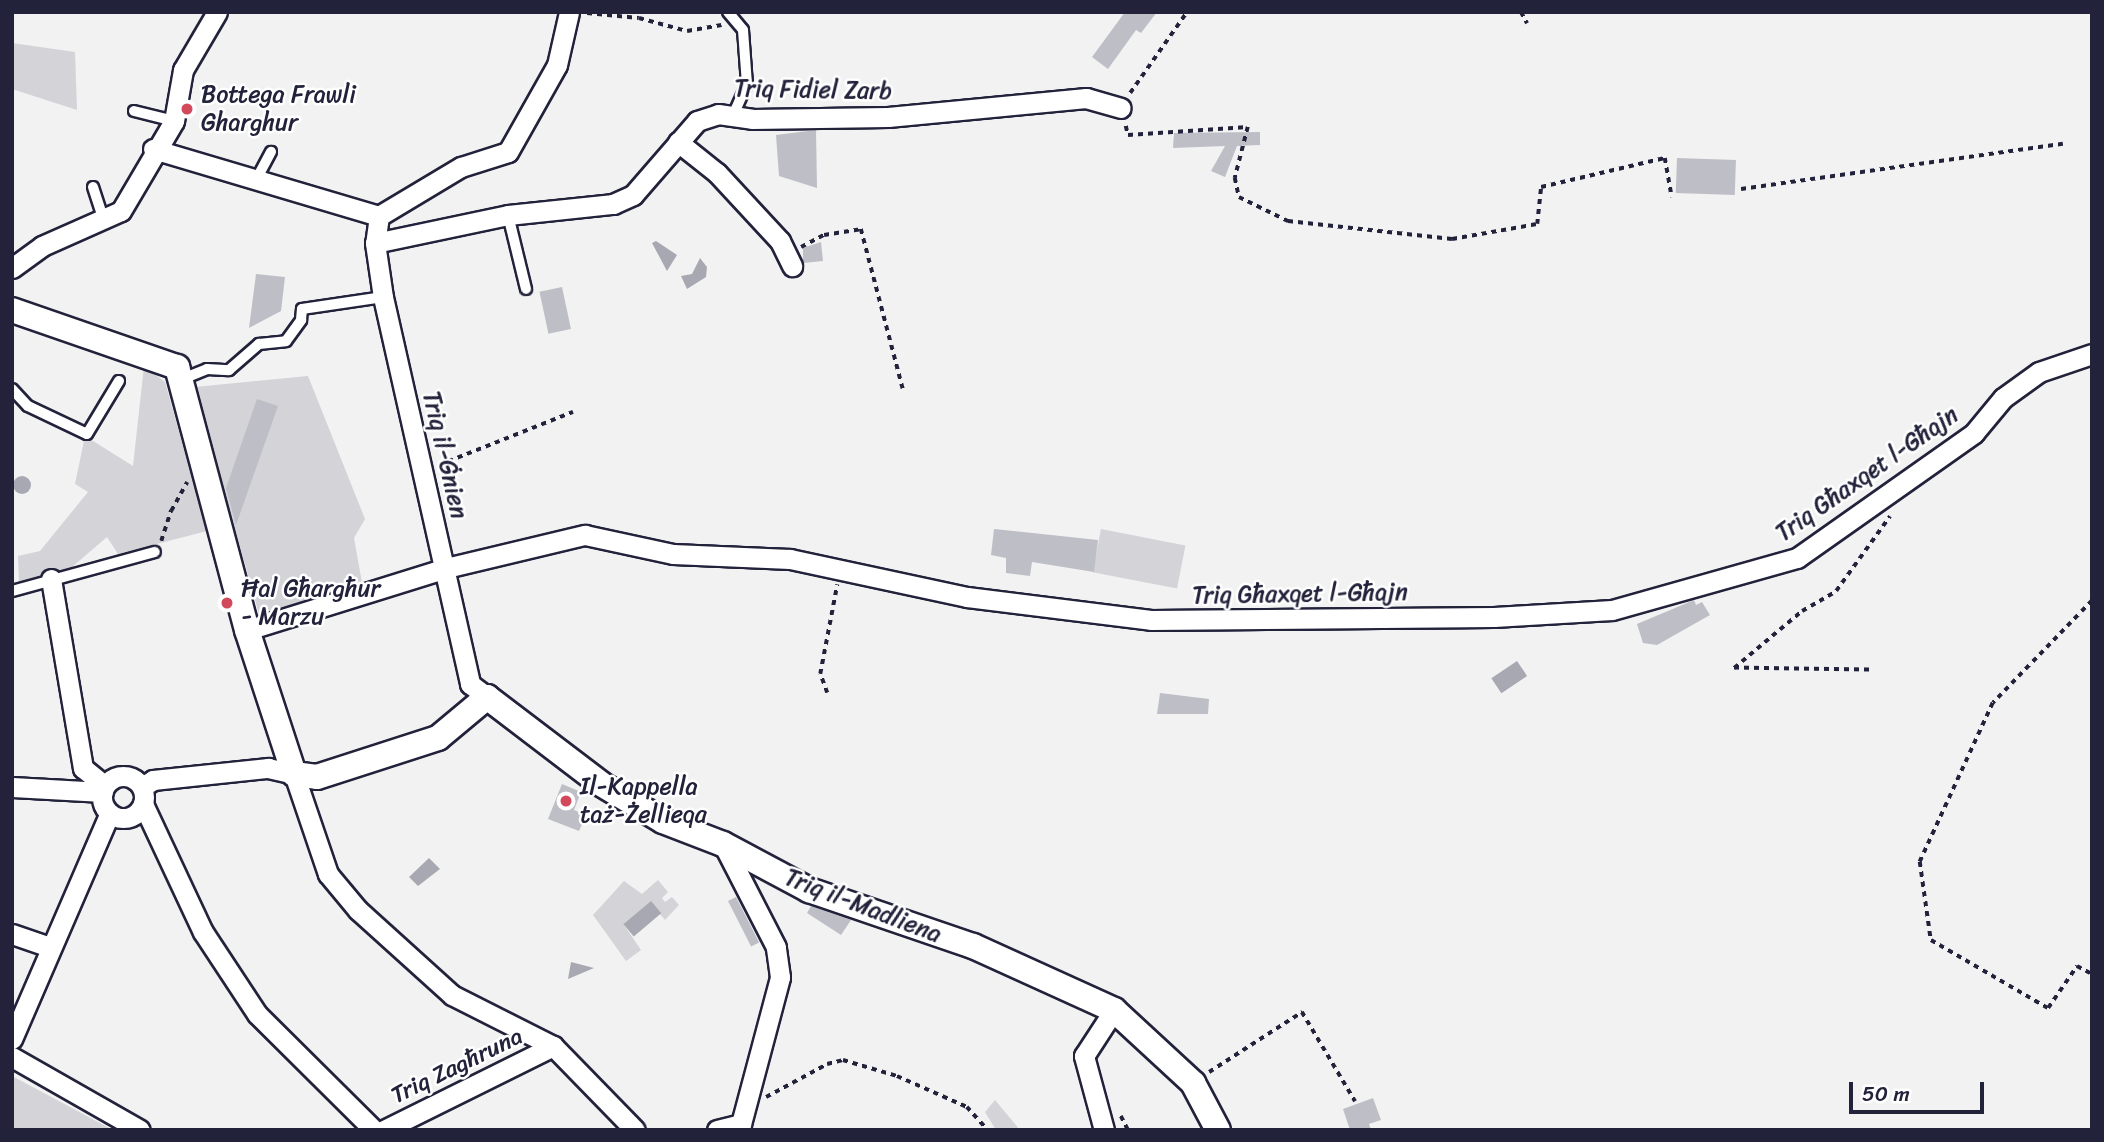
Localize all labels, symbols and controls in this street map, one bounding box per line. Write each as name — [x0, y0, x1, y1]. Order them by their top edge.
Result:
street label: Triq Fidiel Zarb — [734, 74, 892, 106]
place label: Bottega Frawli Gharghur — [201, 81, 356, 137]
marker: Bottega Frawli Gharghur — [179, 101, 195, 117]
street label: Triq il-Ġnien — [416, 389, 474, 521]
street label: Triq Għaxqet l-Għajn — [1770, 400, 1964, 548]
place label: Ħal Għargħur - Marzu — [241, 575, 380, 631]
street label: Triq Għaxqet l-Għajn — [1192, 578, 1408, 610]
marker: Ħal Għargħur - Marzu — [219, 595, 235, 611]
place label: Il-Kappella taż-Żellieqa — [580, 773, 707, 829]
marker: Il-Kappella taż-Żellieqa — [558, 793, 574, 809]
street label: Triq il-Madliena — [781, 863, 945, 949]
street label: Triq Zagħruna — [386, 1022, 528, 1110]
scale bar — [1852, 1068, 1987, 1112]
text: 50 m — [1862, 1075, 1910, 1113]

